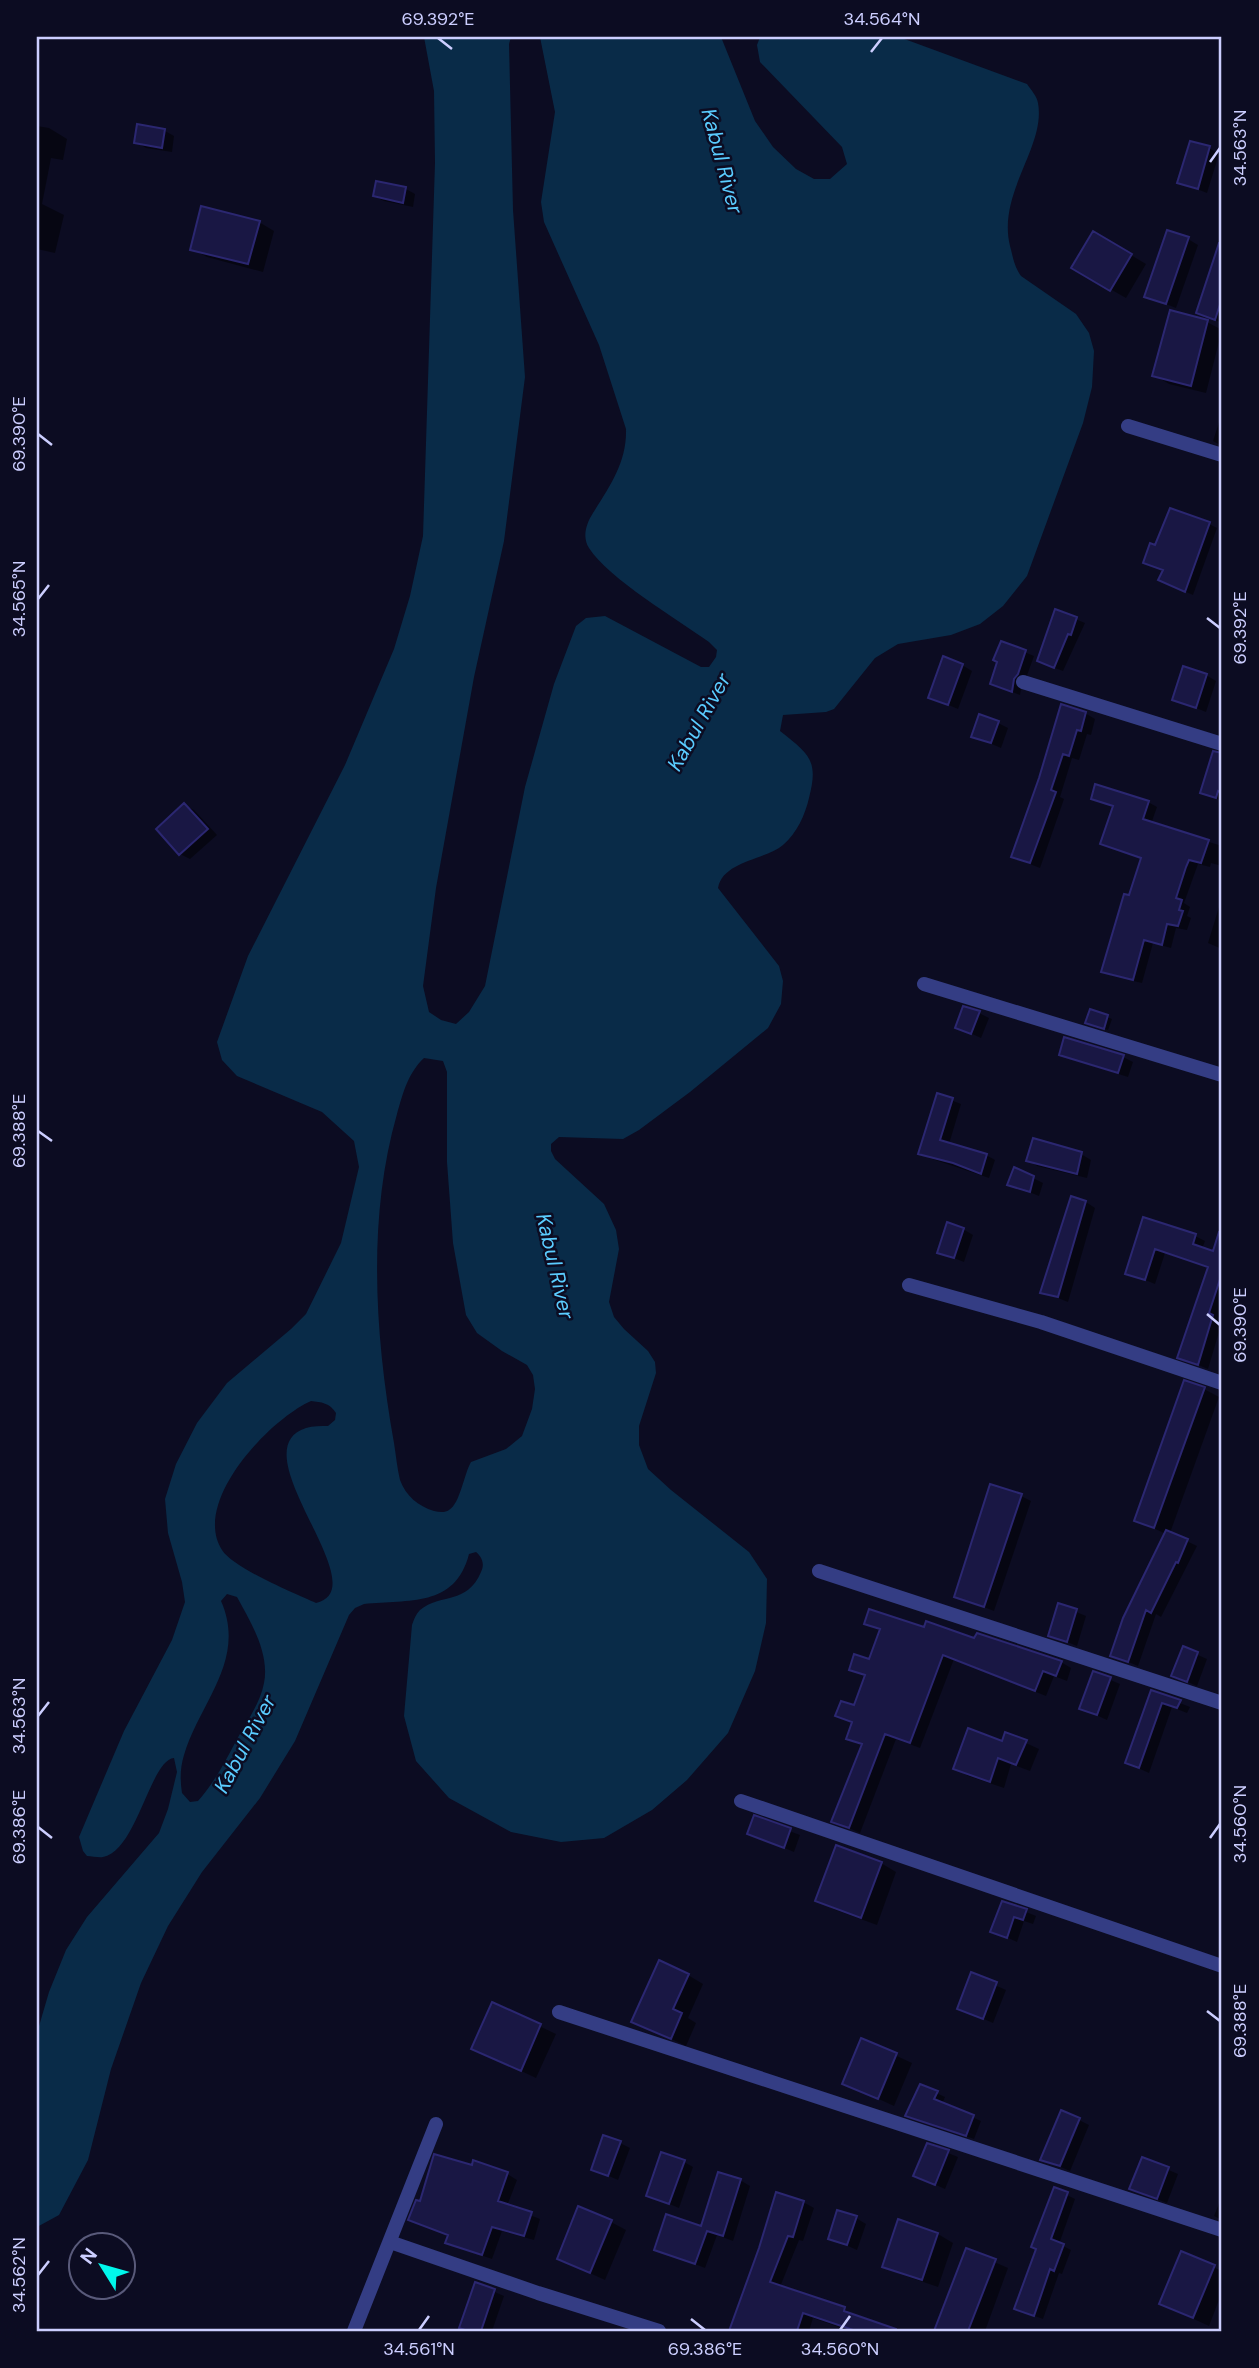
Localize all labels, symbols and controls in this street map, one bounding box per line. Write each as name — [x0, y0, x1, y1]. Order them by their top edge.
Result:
text: 69.392°E — [401, 7, 475, 31]
text: 34.564°N — [844, 7, 920, 31]
water label: Kabul River — [695, 105, 750, 218]
text: 34.563°N — [1228, 110, 1252, 186]
text: 69.390°E — [7, 396, 31, 472]
text: 34.565°N — [7, 561, 31, 637]
text: 69.392°E — [1228, 591, 1252, 665]
water label: Kabul River — [661, 667, 738, 776]
text: 69.388°E — [7, 1094, 31, 1168]
water label: Kabul River — [529, 1210, 581, 1323]
text: 69.390°E — [1228, 1287, 1252, 1363]
text: 34.563°N — [7, 1678, 31, 1754]
water label: Kabul River — [207, 1689, 283, 1798]
text: 34.560°N — [1228, 1785, 1252, 1863]
text: 69.386°E — [7, 1790, 31, 1864]
text: 69.388°E — [1228, 1984, 1252, 2058]
north arrow — [66, 2232, 136, 2302]
text: 34.562°N — [7, 2237, 31, 2313]
text: N — [75, 2243, 103, 2269]
text: 34.561°N — [383, 2337, 455, 2361]
text: 69.386°E — [668, 2337, 742, 2361]
text: 34.560°N — [801, 2337, 879, 2361]

